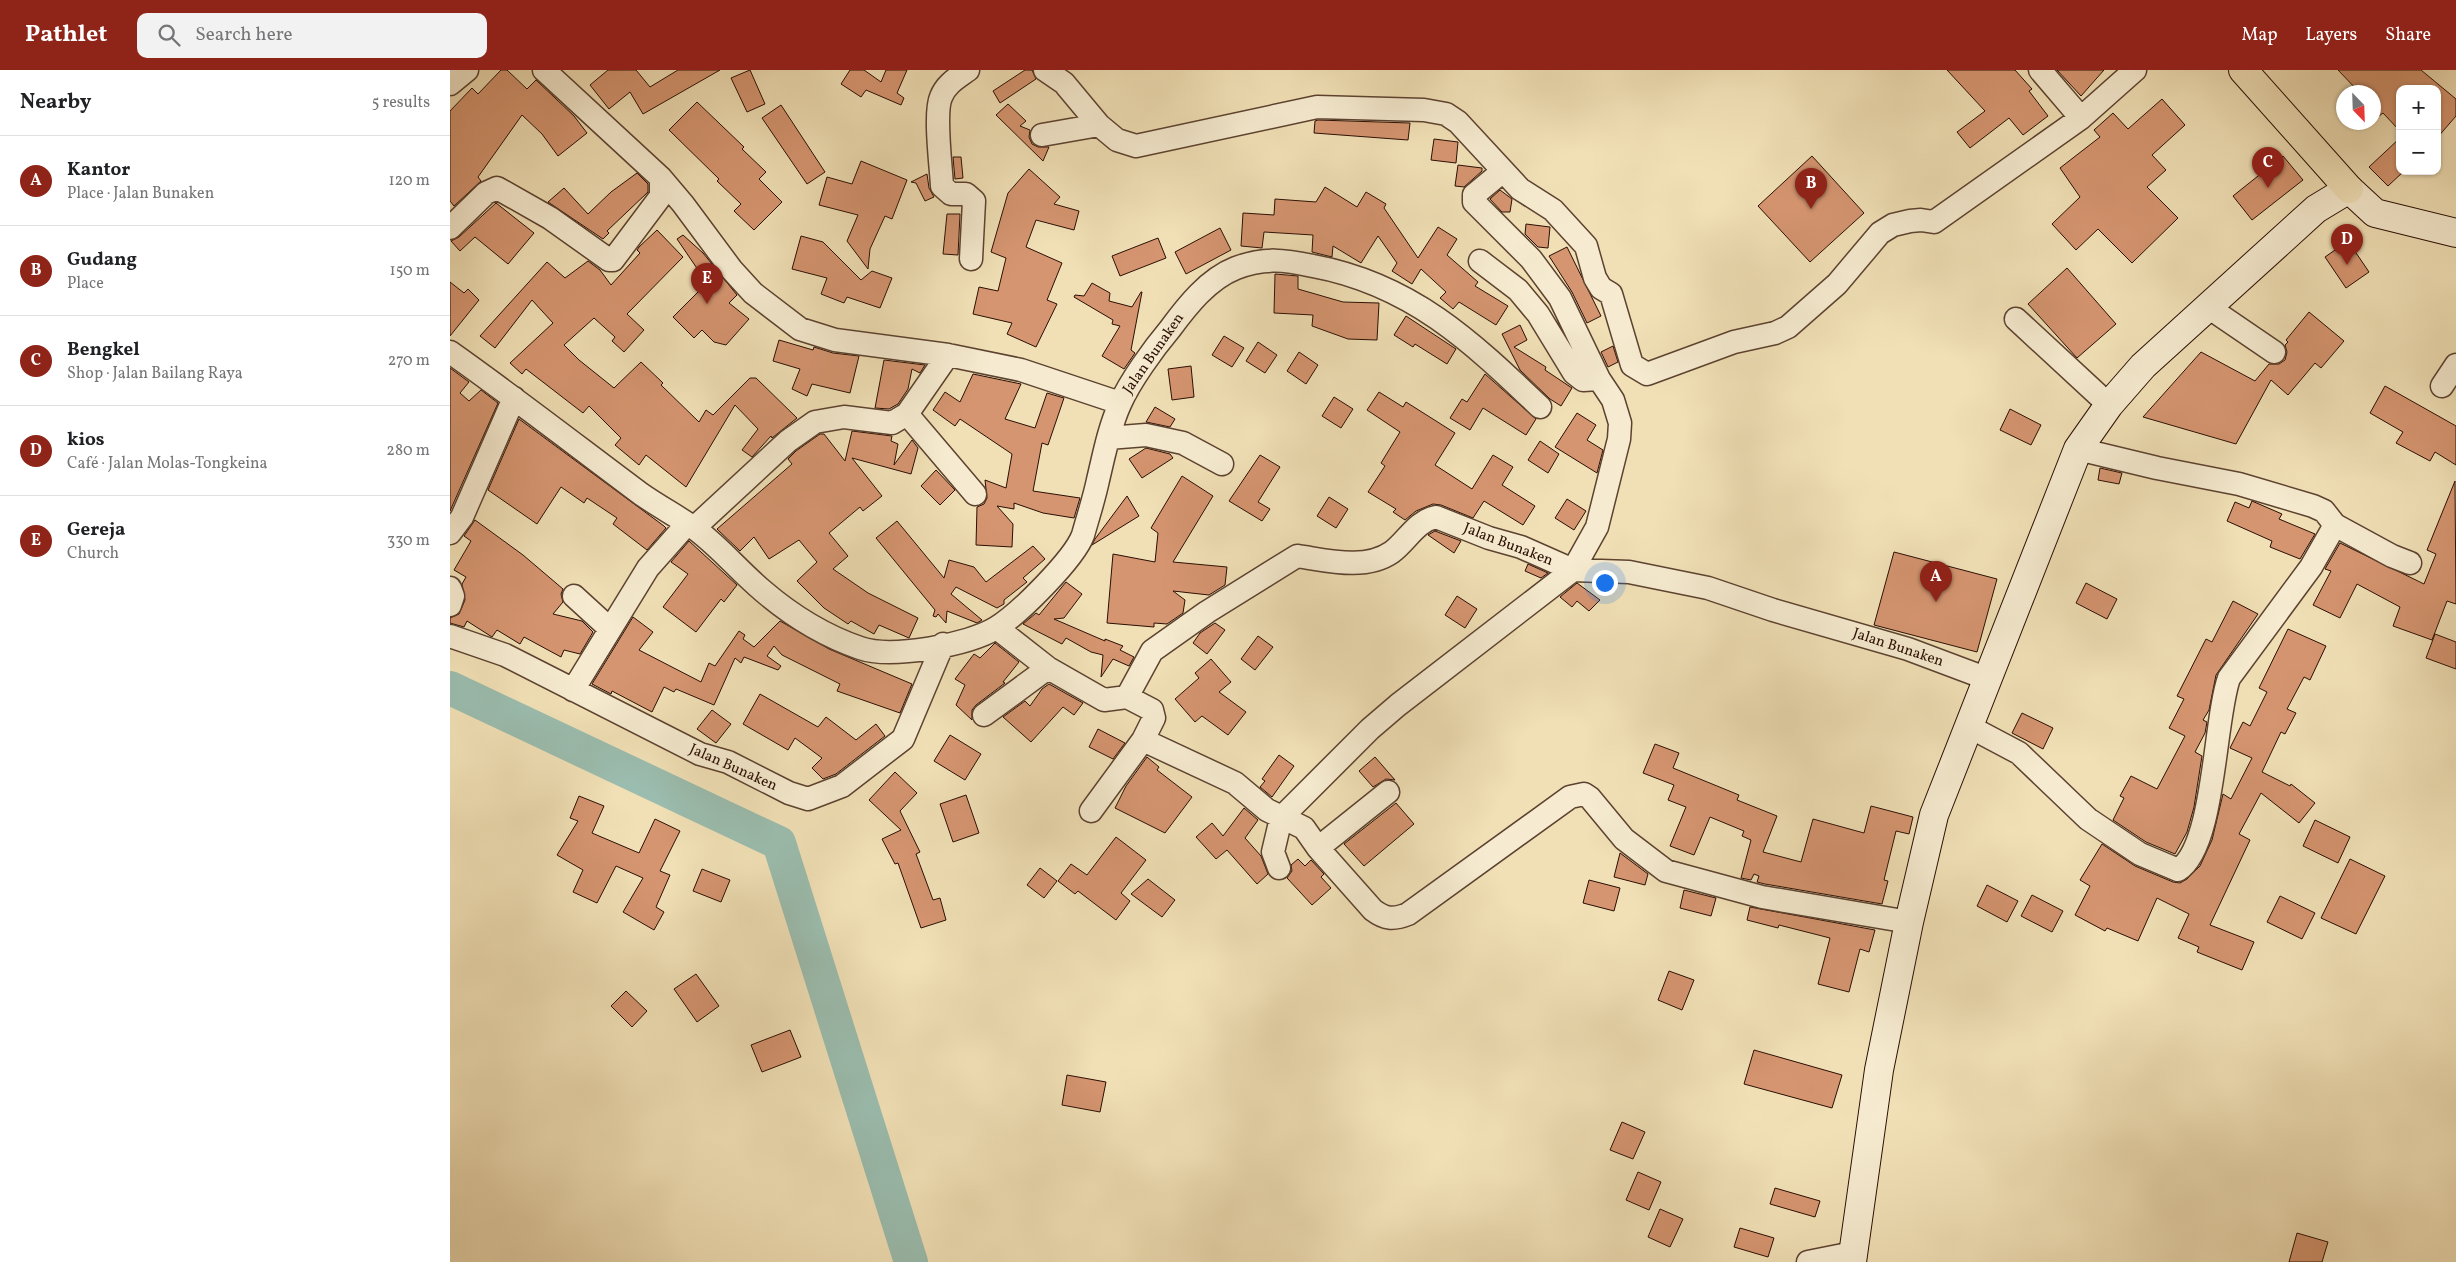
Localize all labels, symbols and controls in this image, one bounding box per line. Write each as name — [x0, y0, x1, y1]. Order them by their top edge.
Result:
search box — [137, 13, 487, 58]
text: Pathlet — [25, 18, 107, 52]
icon: search — [155, 21, 183, 49]
text: Search here — [195, 22, 293, 48]
text: Map — [2241, 23, 2277, 48]
text: Layers — [2305, 23, 2357, 48]
text: Share — [2385, 23, 2431, 48]
north arrow — [2336, 85, 2381, 130]
map controls — [2396, 85, 2441, 175]
button: + — [2396, 85, 2441, 130]
text: Nearby — [20, 88, 91, 117]
text: 5 results — [372, 92, 430, 114]
button: − — [2396, 130, 2441, 175]
pin: C — [2252, 147, 2284, 188]
text: Kantor — [67, 157, 130, 183]
pin: B — [1795, 168, 1827, 209]
text: A — [30, 170, 42, 192]
text: 120 m — [388, 170, 430, 192]
text: Place · Jalan Bunaken — [67, 183, 214, 205]
pin: D — [2331, 224, 2363, 265]
text: Gudang — [67, 247, 137, 273]
text: B — [31, 260, 41, 282]
text: 150 m — [389, 260, 430, 282]
pin: E — [691, 263, 723, 304]
text: Place — [67, 273, 104, 295]
street label: Jalan Bunaken — [1118, 309, 1190, 399]
text: Bengkel — [67, 337, 140, 363]
text: C — [31, 350, 41, 372]
text: 270 m — [388, 350, 430, 372]
text: Shop · Jalan Bailang Raya — [67, 363, 243, 385]
text: kios — [67, 427, 105, 453]
text: D — [30, 440, 42, 462]
text: 280 m — [386, 440, 430, 462]
text: Café · Jalan Molas-Tongkeina — [67, 453, 268, 475]
text: Gereja — [67, 517, 125, 543]
street label: Jalan Bunaken — [1460, 518, 1556, 572]
text: E — [31, 530, 41, 552]
text: 330 m — [387, 530, 430, 552]
text: Church — [67, 543, 119, 565]
pin: A — [1920, 561, 1952, 602]
your location — [1592, 570, 1618, 596]
street label: Jalan Bunaken — [1850, 623, 1946, 673]
street label: Jalan Bunaken — [686, 739, 781, 797]

